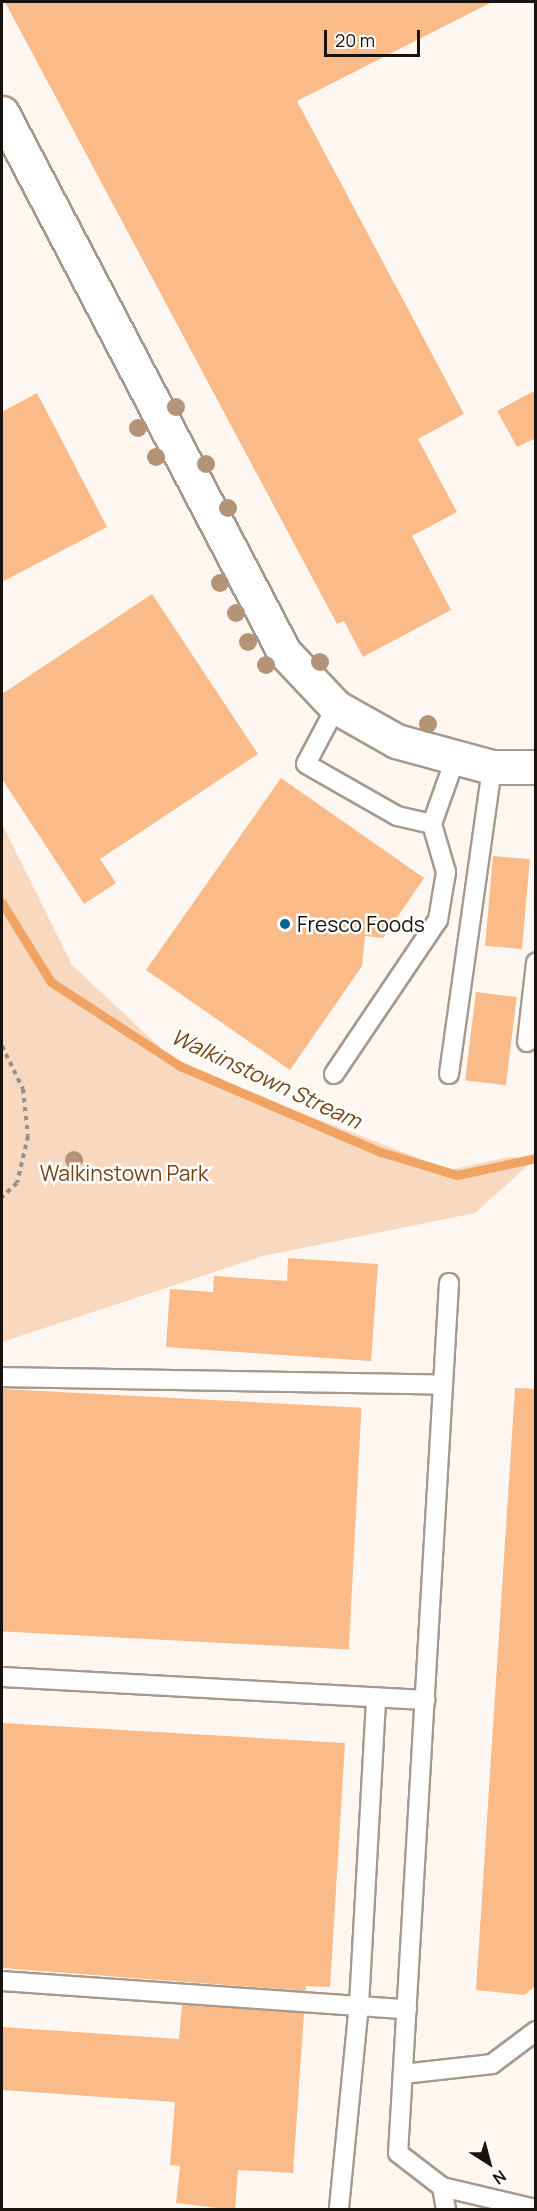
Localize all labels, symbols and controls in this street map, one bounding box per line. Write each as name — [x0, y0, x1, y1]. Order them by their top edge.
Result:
scale bar — [327, 18, 423, 56]
text: 20 m — [335, 28, 375, 52]
place label: Fresco Foods — [297, 911, 425, 937]
marker: Fresco Foods — [278, 917, 292, 931]
water label: Walkinstown Stream — [167, 1023, 365, 1135]
park label: Walkinstown Park — [40, 1160, 208, 1186]
north arrow — [459, 2133, 519, 2193]
text: N — [488, 2165, 511, 2190]

